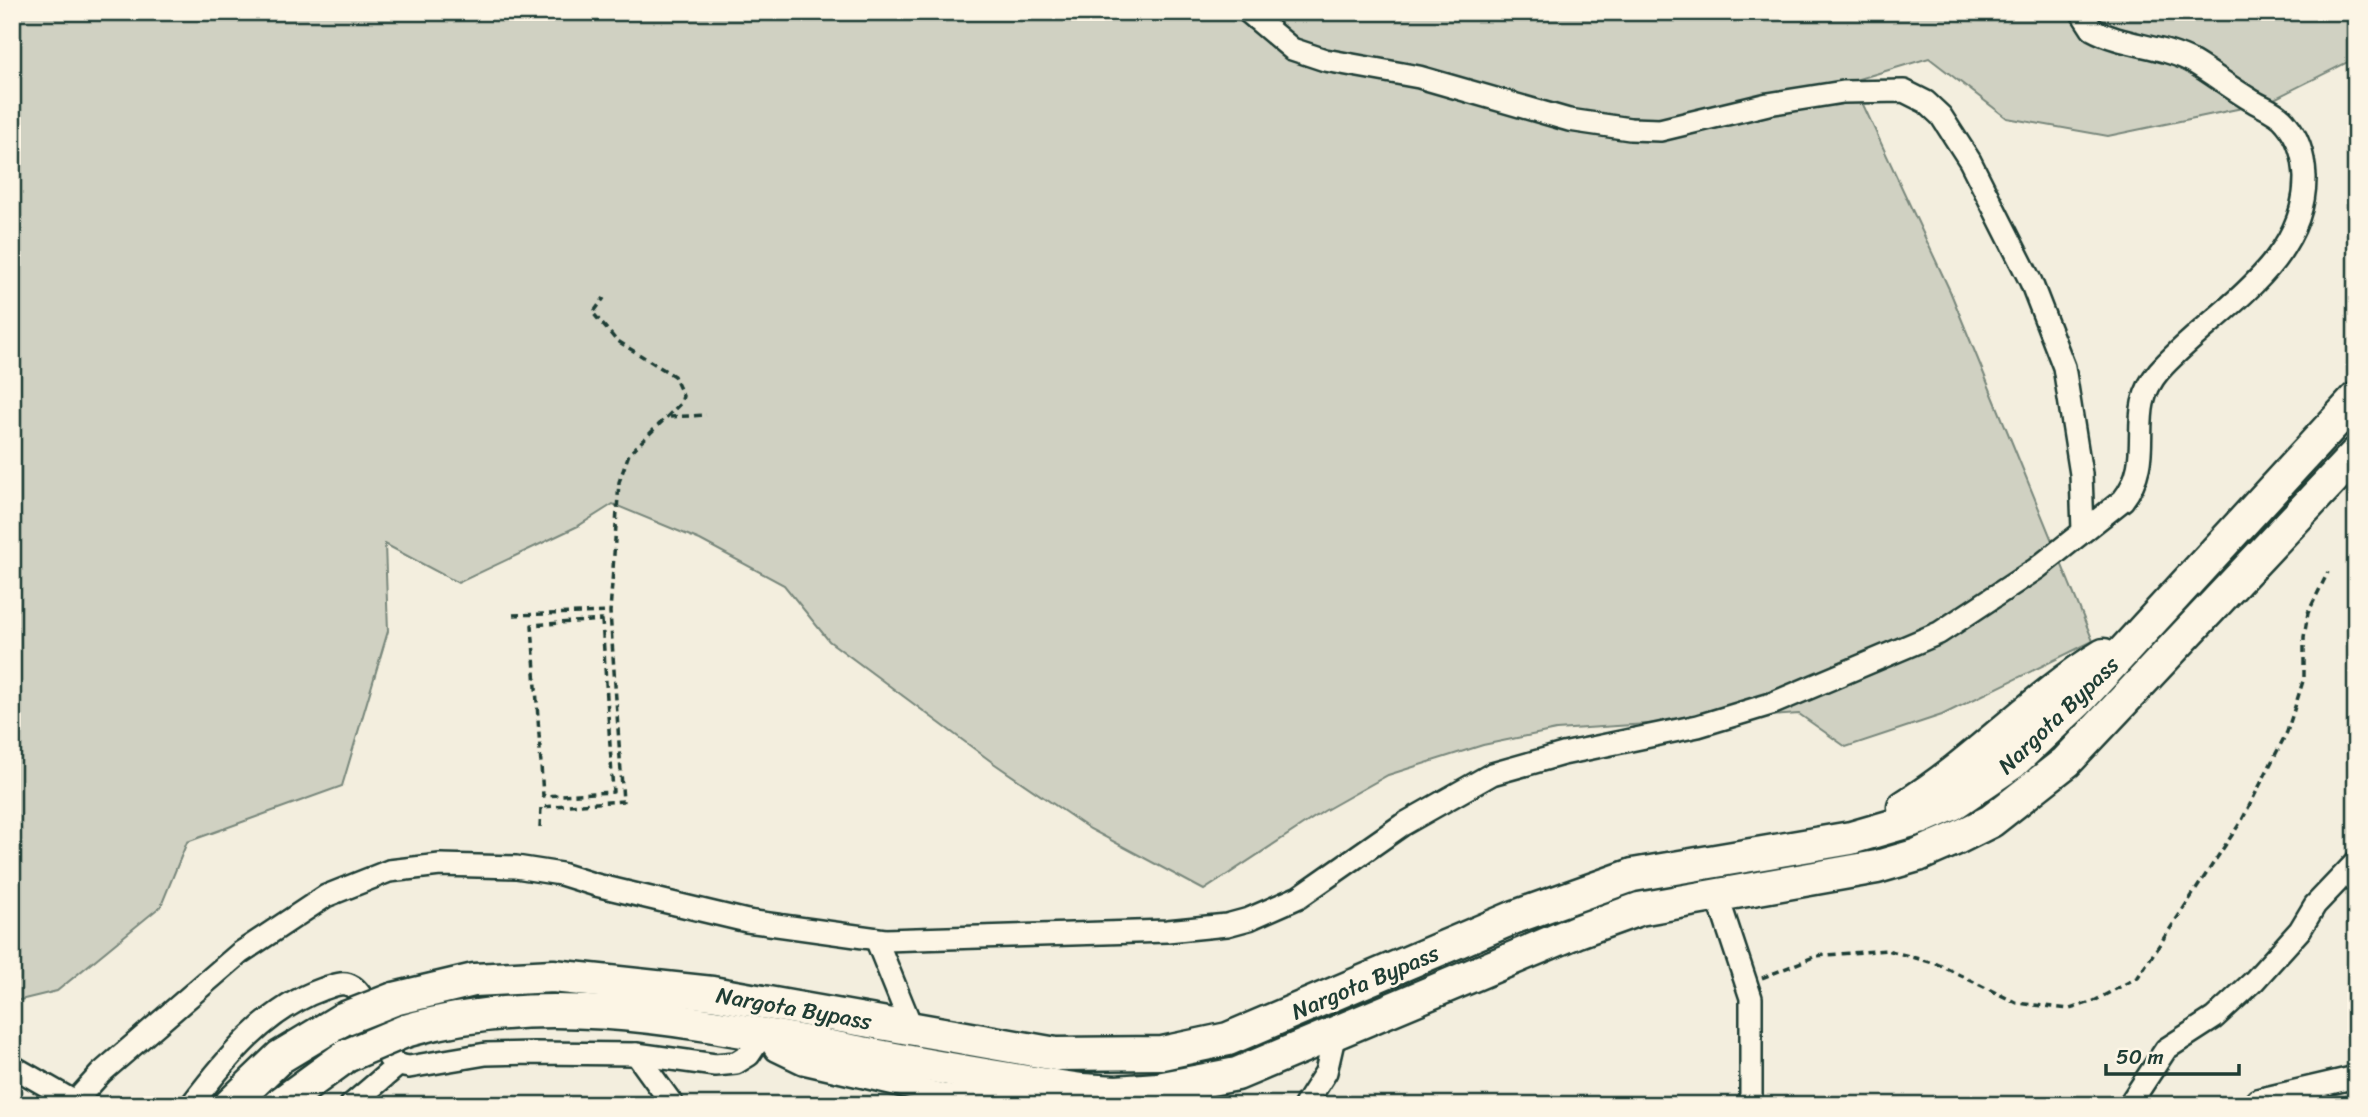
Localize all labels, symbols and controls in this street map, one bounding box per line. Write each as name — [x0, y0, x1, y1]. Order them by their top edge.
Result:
street label: Nargota Bypass — [1988, 646, 2129, 785]
street label: Nargota Bypass — [1285, 933, 1446, 1032]
street label: Nargota Bypass — [713, 975, 875, 1042]
scale bar — [2106, 1033, 2238, 1077]
text: 50 m — [2116, 1038, 2164, 1076]

